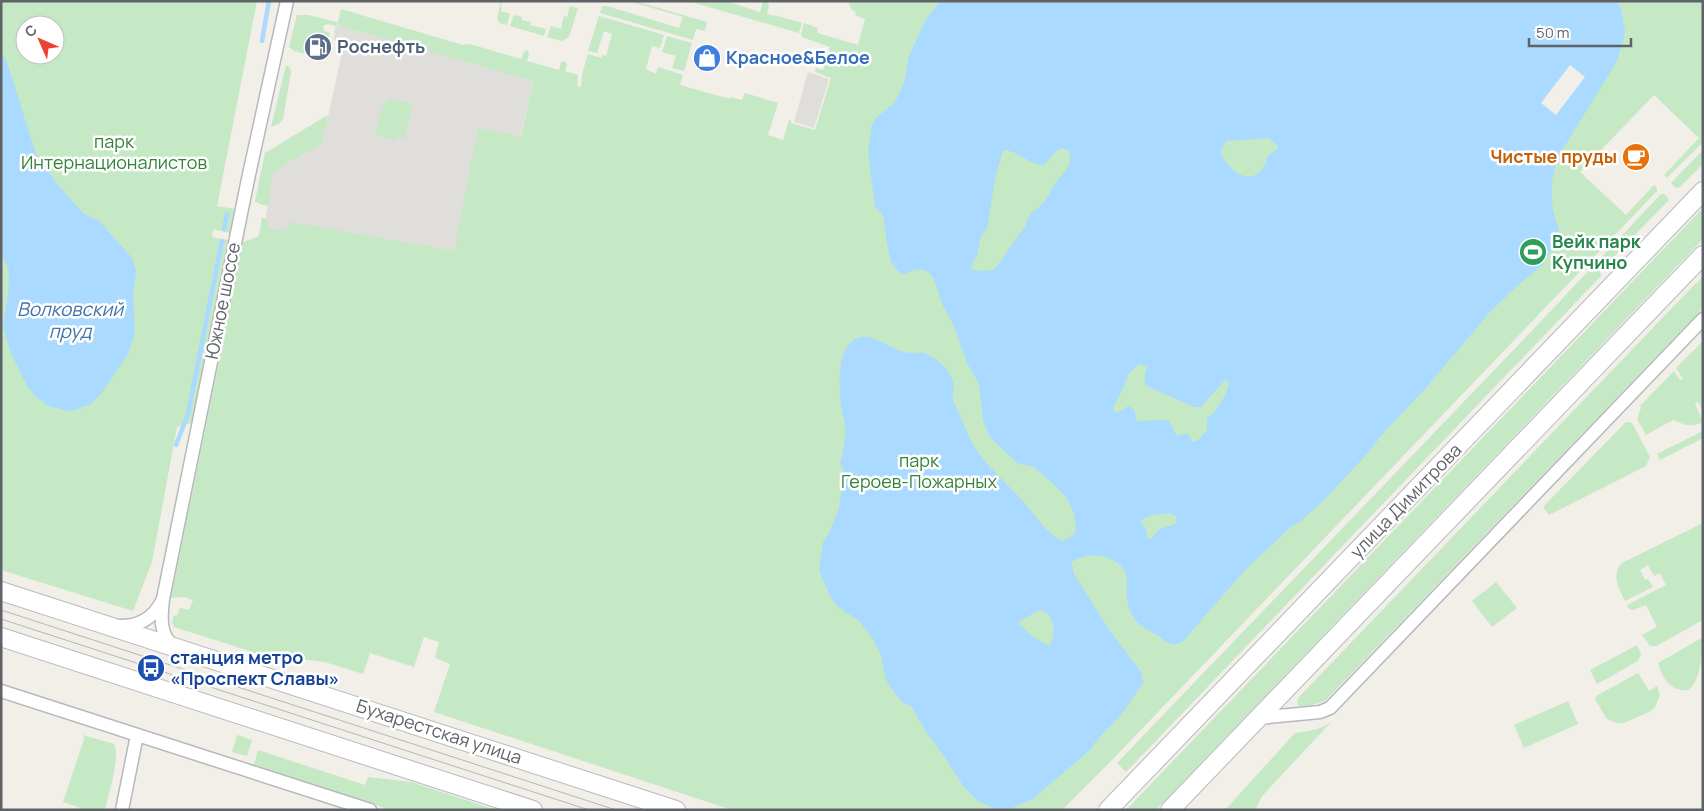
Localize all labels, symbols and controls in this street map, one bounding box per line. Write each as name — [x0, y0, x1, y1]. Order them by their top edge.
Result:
north arrow — [15, 15, 65, 65]
scale bar — [1529, 15, 1632, 47]
text: С — [20, 20, 41, 41]
text: 50 m — [1536, 22, 1570, 43]
fuel station icon: Роснефть — [303, 32, 333, 62]
place label: Роснефть — [337, 34, 425, 58]
shop icon: Красное&Белое — [692, 43, 722, 73]
place label: Красное&Белое — [726, 45, 870, 69]
park label: парк Интернационалистов — [21, 129, 207, 174]
cafe icon: Чистые пруды — [1621, 142, 1651, 172]
place label: Чистые пруды — [1490, 144, 1617, 168]
place label: Вейк парк Купчино — [1552, 229, 1642, 274]
sports icon: Вейк парк Купчино — [1518, 237, 1548, 267]
street label: Южное шоссе — [199, 240, 245, 361]
water label: Волковский пруд — [17, 296, 125, 344]
street label: улица Димитрова — [1344, 438, 1466, 563]
park label: парк Героев-Пожарных — [841, 448, 997, 493]
place label: станция метро «Проспект Славы» — [170, 645, 339, 690]
bus stop icon: станция метро «Проспект Славы» — [136, 653, 166, 683]
street label: Бухарестская улица — [354, 693, 525, 769]

